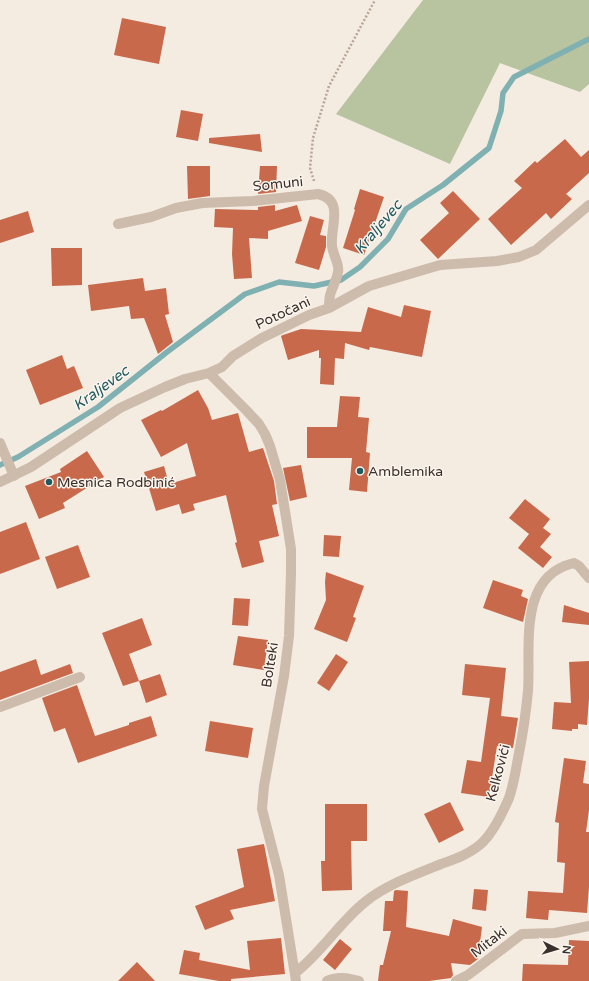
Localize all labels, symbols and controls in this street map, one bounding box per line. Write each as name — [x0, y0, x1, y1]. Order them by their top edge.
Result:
street label: Somuni — [252, 173, 304, 195]
water label: Kraljevec — [350, 195, 407, 257]
street label: Potočani — [253, 293, 313, 333]
water label: Kraljevec — [70, 361, 134, 414]
place label: Amblemika — [368, 463, 443, 480]
marker: Amblemika — [355, 466, 365, 476]
place label: Mesnica Rodbinić — [57, 474, 175, 491]
marker: Mesnica Rodbinić — [44, 477, 54, 487]
street label: Bolteki — [258, 641, 282, 689]
street label: Kelkovići — [482, 743, 514, 803]
street label: Mitaki — [468, 923, 510, 961]
north arrow — [537, 929, 577, 969]
text: N — [560, 945, 573, 955]

